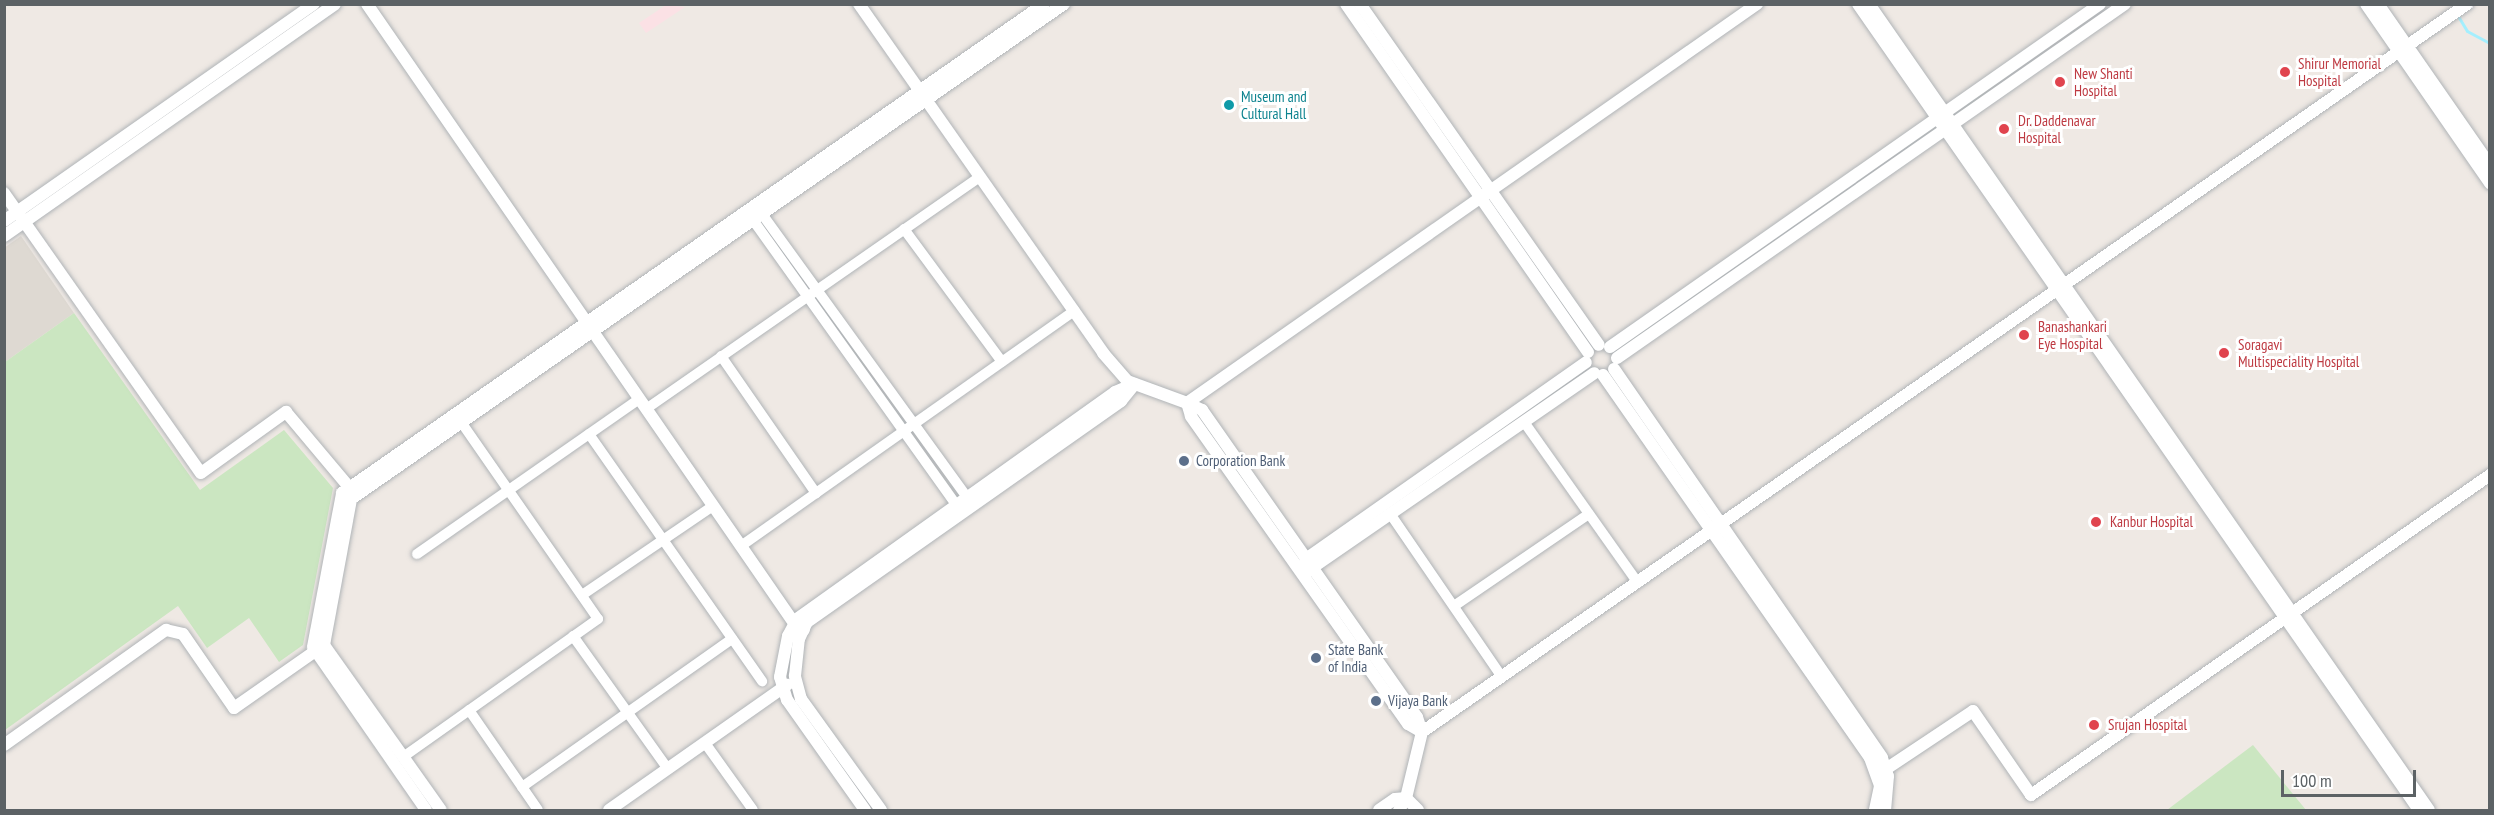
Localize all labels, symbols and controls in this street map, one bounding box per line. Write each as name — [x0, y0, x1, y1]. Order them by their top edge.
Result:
place label: Shirur Memorial Hospital — [2298, 54, 2381, 89]
marker: Shirur Memorial Hospital — [2276, 63, 2294, 81]
place label: New Shanti Hospital — [2074, 64, 2133, 99]
marker: New Shanti Hospital — [2051, 73, 2069, 91]
place label: Museum and Cultural Hall — [1241, 87, 1307, 122]
marker: Museum and Cultural Hall — [1222, 98, 1236, 112]
place label: Dr. Daddenavar Hospital — [2018, 111, 2097, 146]
marker: Dr. Daddenavar Hospital — [1995, 120, 2013, 138]
place label: Banashankari Eye Hospital — [2038, 317, 2107, 352]
marker: Banashankari Eye Hospital — [2015, 326, 2033, 344]
place label: Soragavi Multispeciality Hospital — [2238, 335, 2360, 370]
marker: Soragavi Multispeciality Hospital — [2215, 344, 2233, 362]
place label: Corporation Bank — [1196, 452, 1285, 470]
marker: Corporation Bank — [1177, 454, 1191, 468]
marker: Kanbur Hospital — [2087, 513, 2105, 531]
place label: Kanbur Hospital — [2110, 513, 2193, 531]
place label: State Bank of India — [1328, 640, 1383, 675]
marker: State Bank of India — [1309, 651, 1323, 665]
place label: Vijaya Bank — [1388, 692, 1448, 710]
marker: Vijaya Bank — [1369, 694, 1383, 708]
marker: Srujan Hospital — [2085, 716, 2103, 734]
place label: Srujan Hospital — [2108, 716, 2187, 734]
scale bar — [2284, 758, 2419, 796]
text: 100 m — [2292, 769, 2332, 792]

